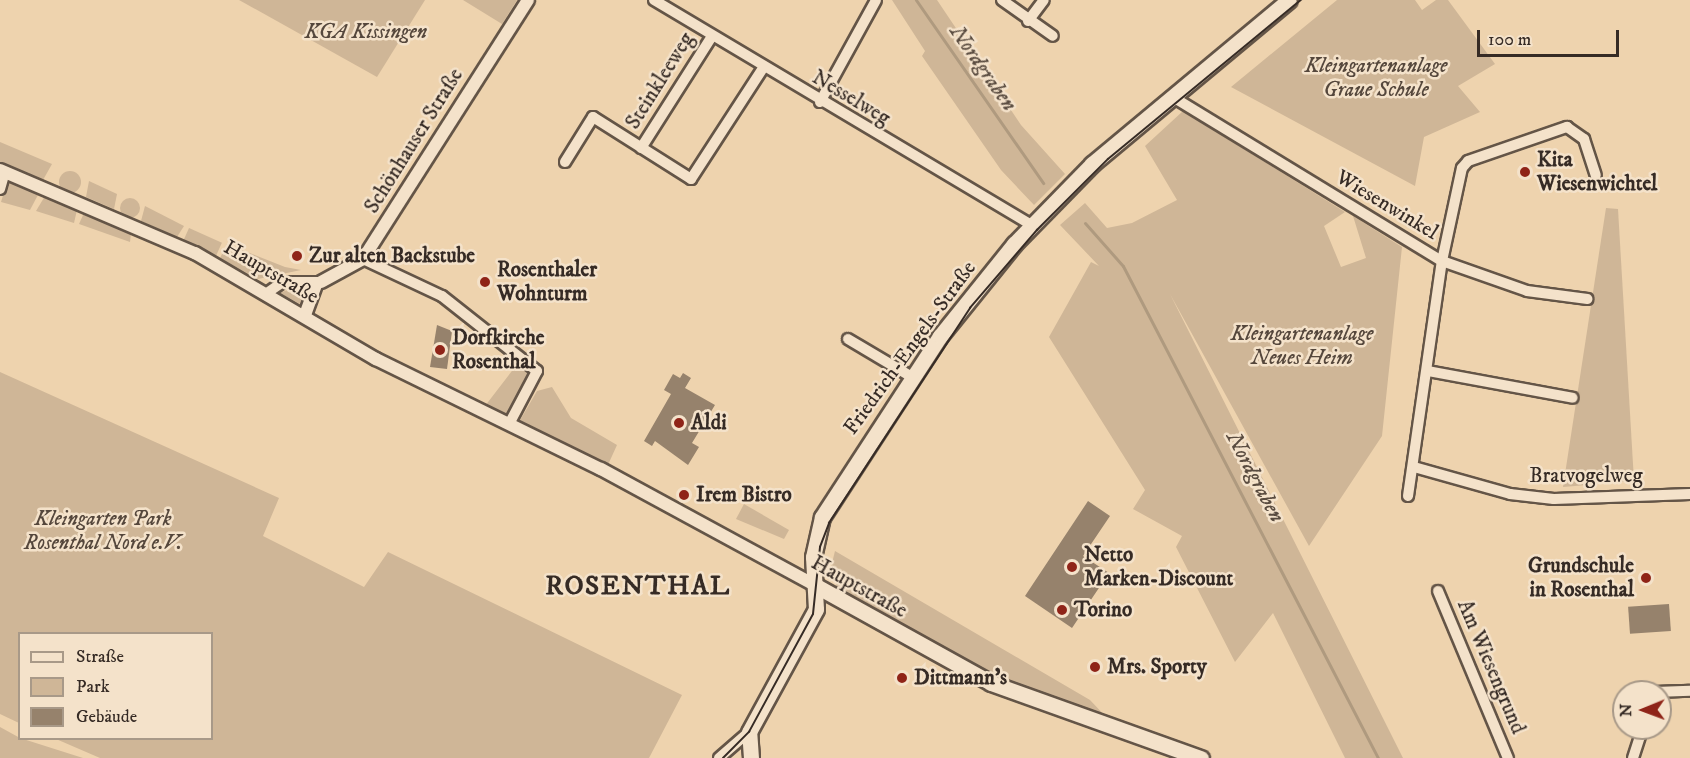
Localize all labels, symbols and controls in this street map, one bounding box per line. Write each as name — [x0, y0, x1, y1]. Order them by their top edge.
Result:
scale bar — [1480, 18, 1622, 56]
park label: KGA Kissingen — [305, 19, 427, 45]
water label: Nordgraben — [944, 20, 1022, 116]
street label: Steinkleeweg — [620, 28, 700, 134]
text: 100 m — [1488, 29, 1531, 51]
park label: Kleingartenanlage Graue Schule — [1305, 53, 1447, 103]
street label: Schönhauser Straße — [359, 64, 469, 218]
street label: Nesselweg — [807, 65, 895, 131]
place label: Kita Wiesenwichtel — [1537, 147, 1657, 197]
street label: Wiesenwinkel — [1331, 165, 1443, 245]
marker: Kita Wiesenwichtel — [1518, 165, 1532, 179]
street label: Hauptstraße — [219, 235, 323, 309]
place label: Zur alten Backstube — [309, 243, 475, 269]
marker: Zur alten Backstube — [290, 249, 304, 263]
street label: Friedrich-Engels-Straße — [839, 256, 981, 440]
place label: Rosenthaler Wohnturm — [497, 257, 597, 307]
marker: Rosenthaler Wohnturm — [478, 275, 492, 289]
park label: Kleingartenanlage Neues Heim — [1231, 321, 1373, 371]
place label: Dorfkirche Rosenthal — [452, 325, 545, 375]
marker: Dorfkirche Rosenthal — [433, 343, 447, 357]
place label: Aldi — [691, 410, 727, 436]
marker: Aldi — [672, 416, 686, 430]
water label: Nordgraben — [1220, 427, 1290, 527]
street label: Bratvogelweg — [1529, 463, 1643, 489]
place label: Irem Bistro — [696, 482, 792, 508]
marker: Irem Bistro — [677, 488, 691, 502]
park label: Kleingarten Park Rosenthal Nord e.V. — [24, 506, 182, 556]
place label: Netto Marken-Discount — [1084, 542, 1233, 592]
street label: Hauptstraße — [807, 550, 911, 624]
place label: Grundschule in Rosenthal — [1528, 553, 1634, 603]
marker: Netto Marken-Discount — [1065, 560, 1079, 574]
district label: ROSENTHAL — [545, 571, 731, 603]
marker: Grundschule in Rosenthal — [1639, 571, 1653, 585]
street label: Am Wiesengrund — [1451, 596, 1531, 738]
place label: Torino — [1074, 597, 1132, 623]
marker: Torino — [1055, 603, 1069, 617]
legend — [18, 632, 213, 740]
text: Straße — [76, 646, 124, 668]
place label: Mrs. Sporty — [1107, 654, 1207, 680]
marker: Mrs. Sporty — [1088, 660, 1102, 674]
place label: Dittmann's — [914, 665, 1007, 691]
marker: Dittmann's — [895, 671, 909, 685]
text: Park — [76, 676, 110, 698]
north arrow — [1612, 680, 1672, 740]
text: N — [1616, 704, 1636, 717]
text: Gebäude — [76, 706, 137, 728]

